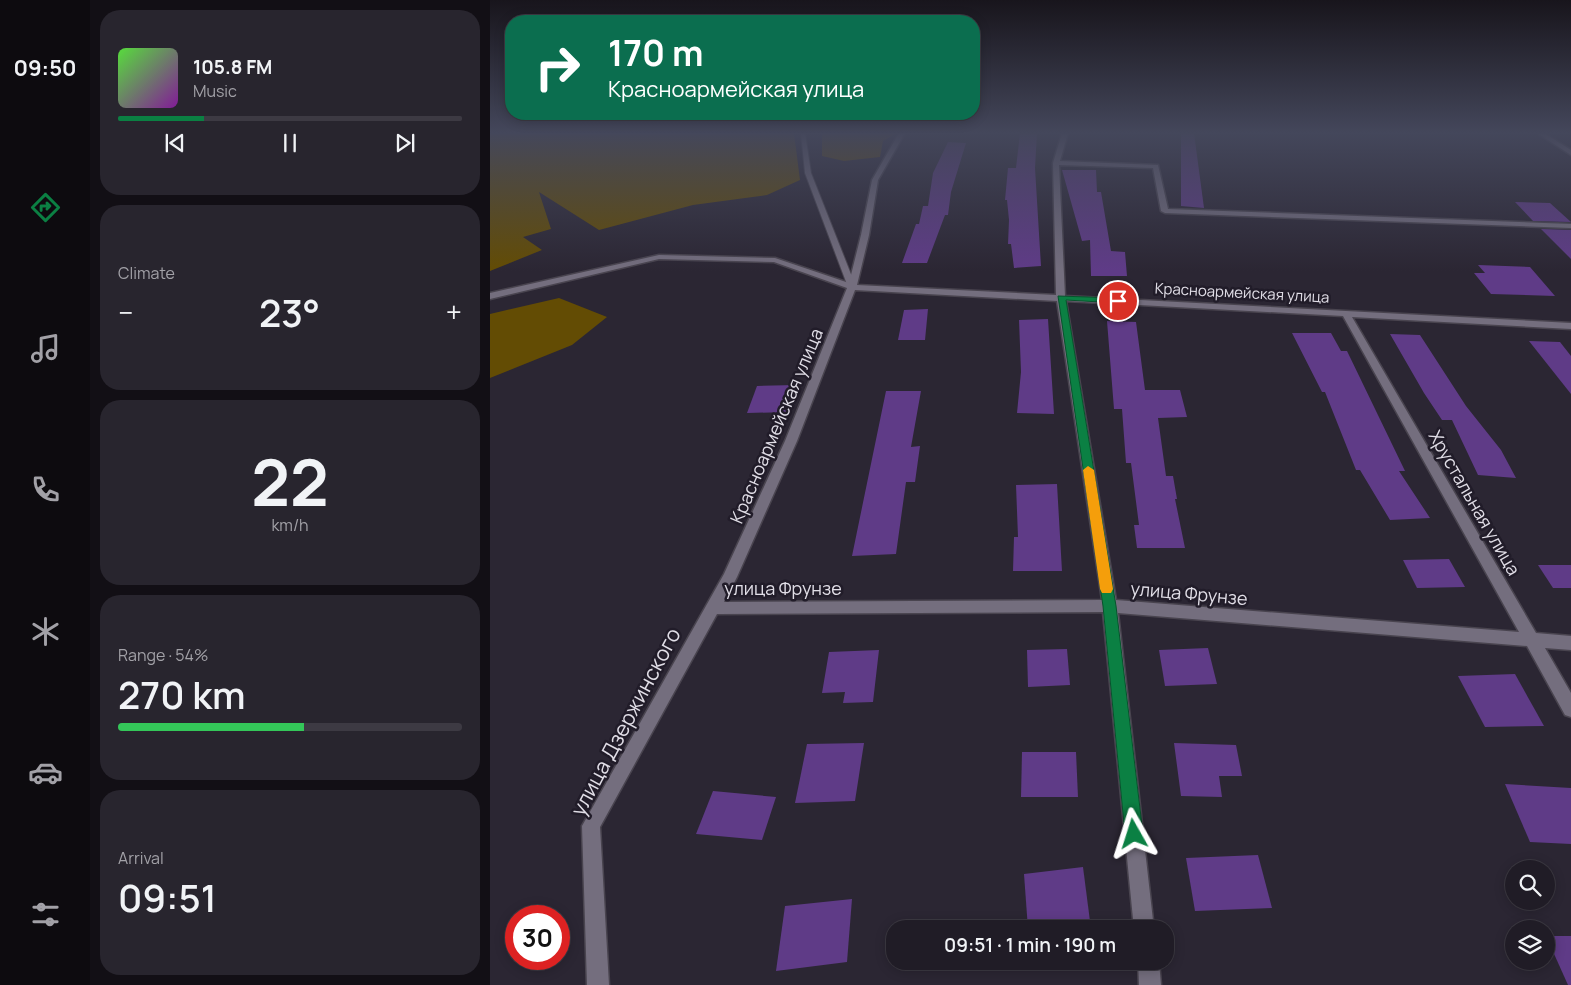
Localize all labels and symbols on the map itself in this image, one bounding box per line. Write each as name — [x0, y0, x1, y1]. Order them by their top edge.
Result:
street label: Красноармейская улица — [1154, 277, 1330, 308]
pin — [1097, 280, 1139, 322]
street label: Красноармейская улица — [724, 324, 828, 527]
street label: Хрустальная улица — [1424, 426, 1526, 579]
street label: улица Фрунзе — [724, 576, 842, 600]
street label: улица Фрунзе — [1130, 576, 1249, 610]
street label: улица Дзержинского — [564, 623, 687, 820]
position arrow — [1107, 807, 1159, 859]
speed limit sign: 30 — [505, 905, 570, 970]

